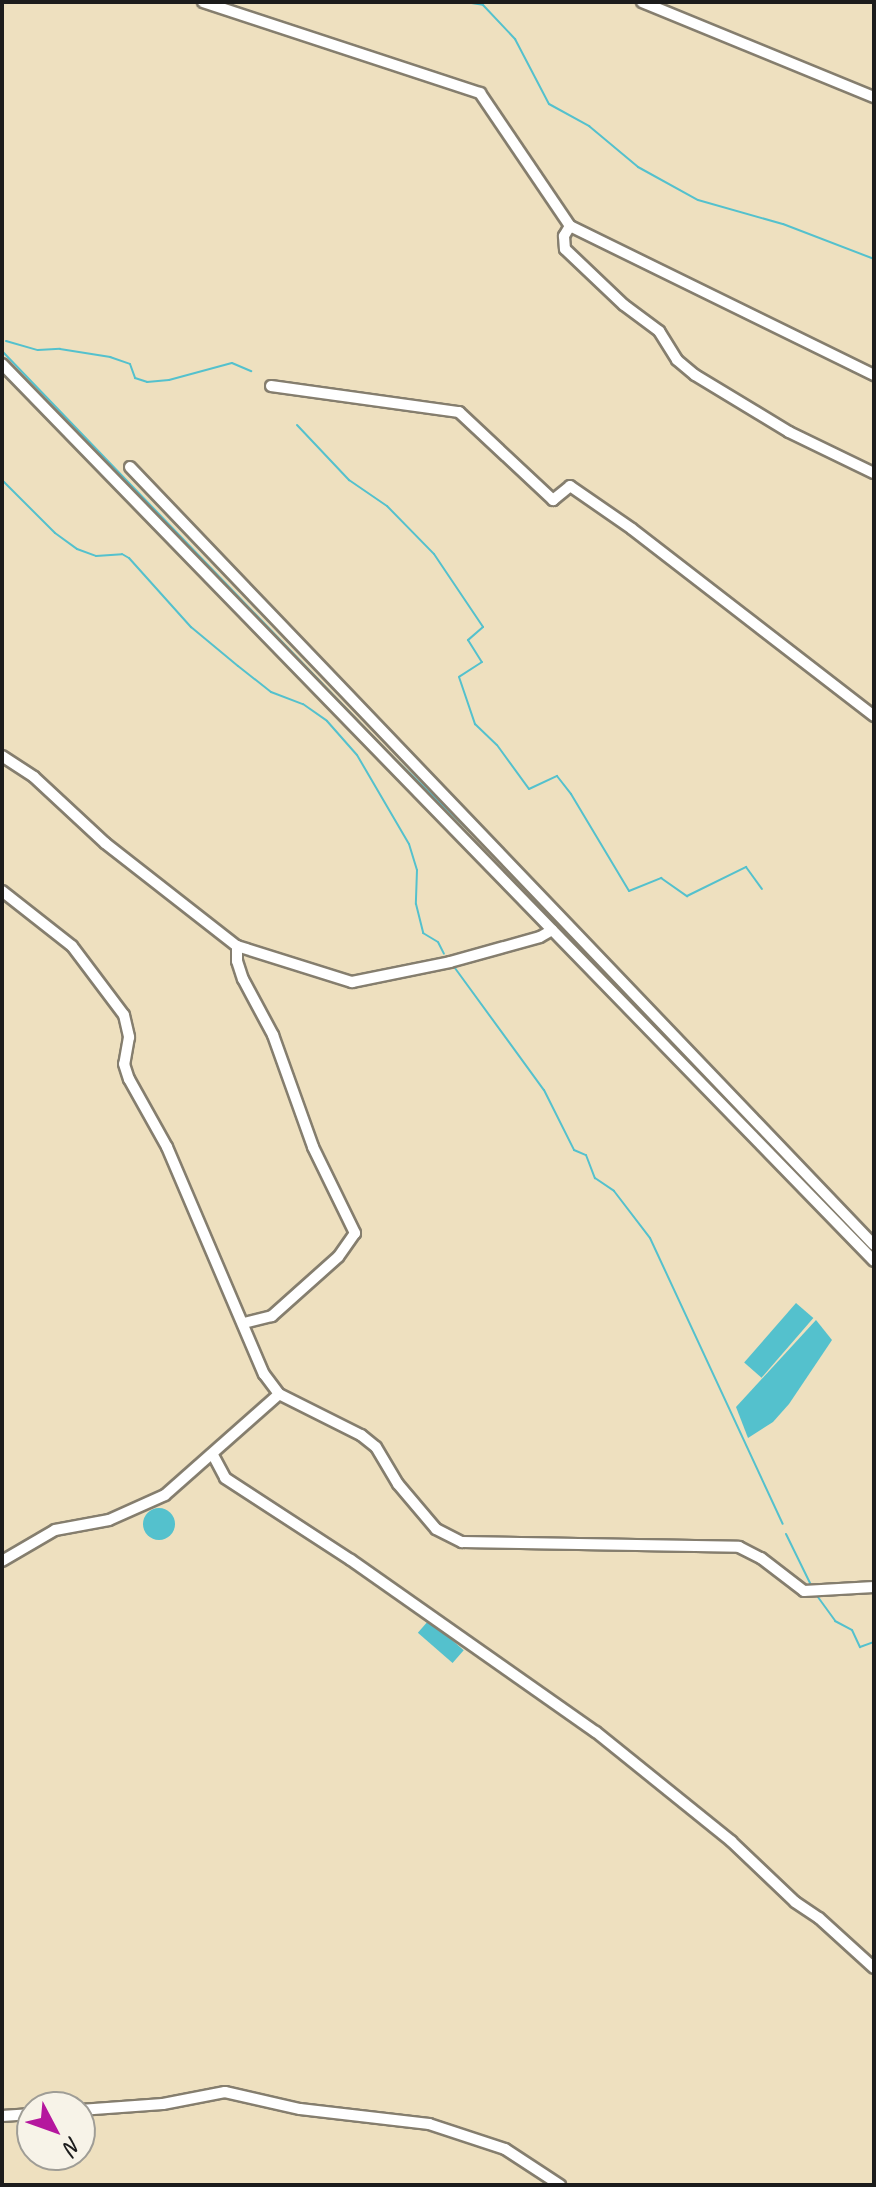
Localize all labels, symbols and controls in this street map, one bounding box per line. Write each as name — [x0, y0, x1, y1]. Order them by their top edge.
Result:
north arrow — [16, 2091, 96, 2171]
text: N — [58, 2131, 88, 2160]

